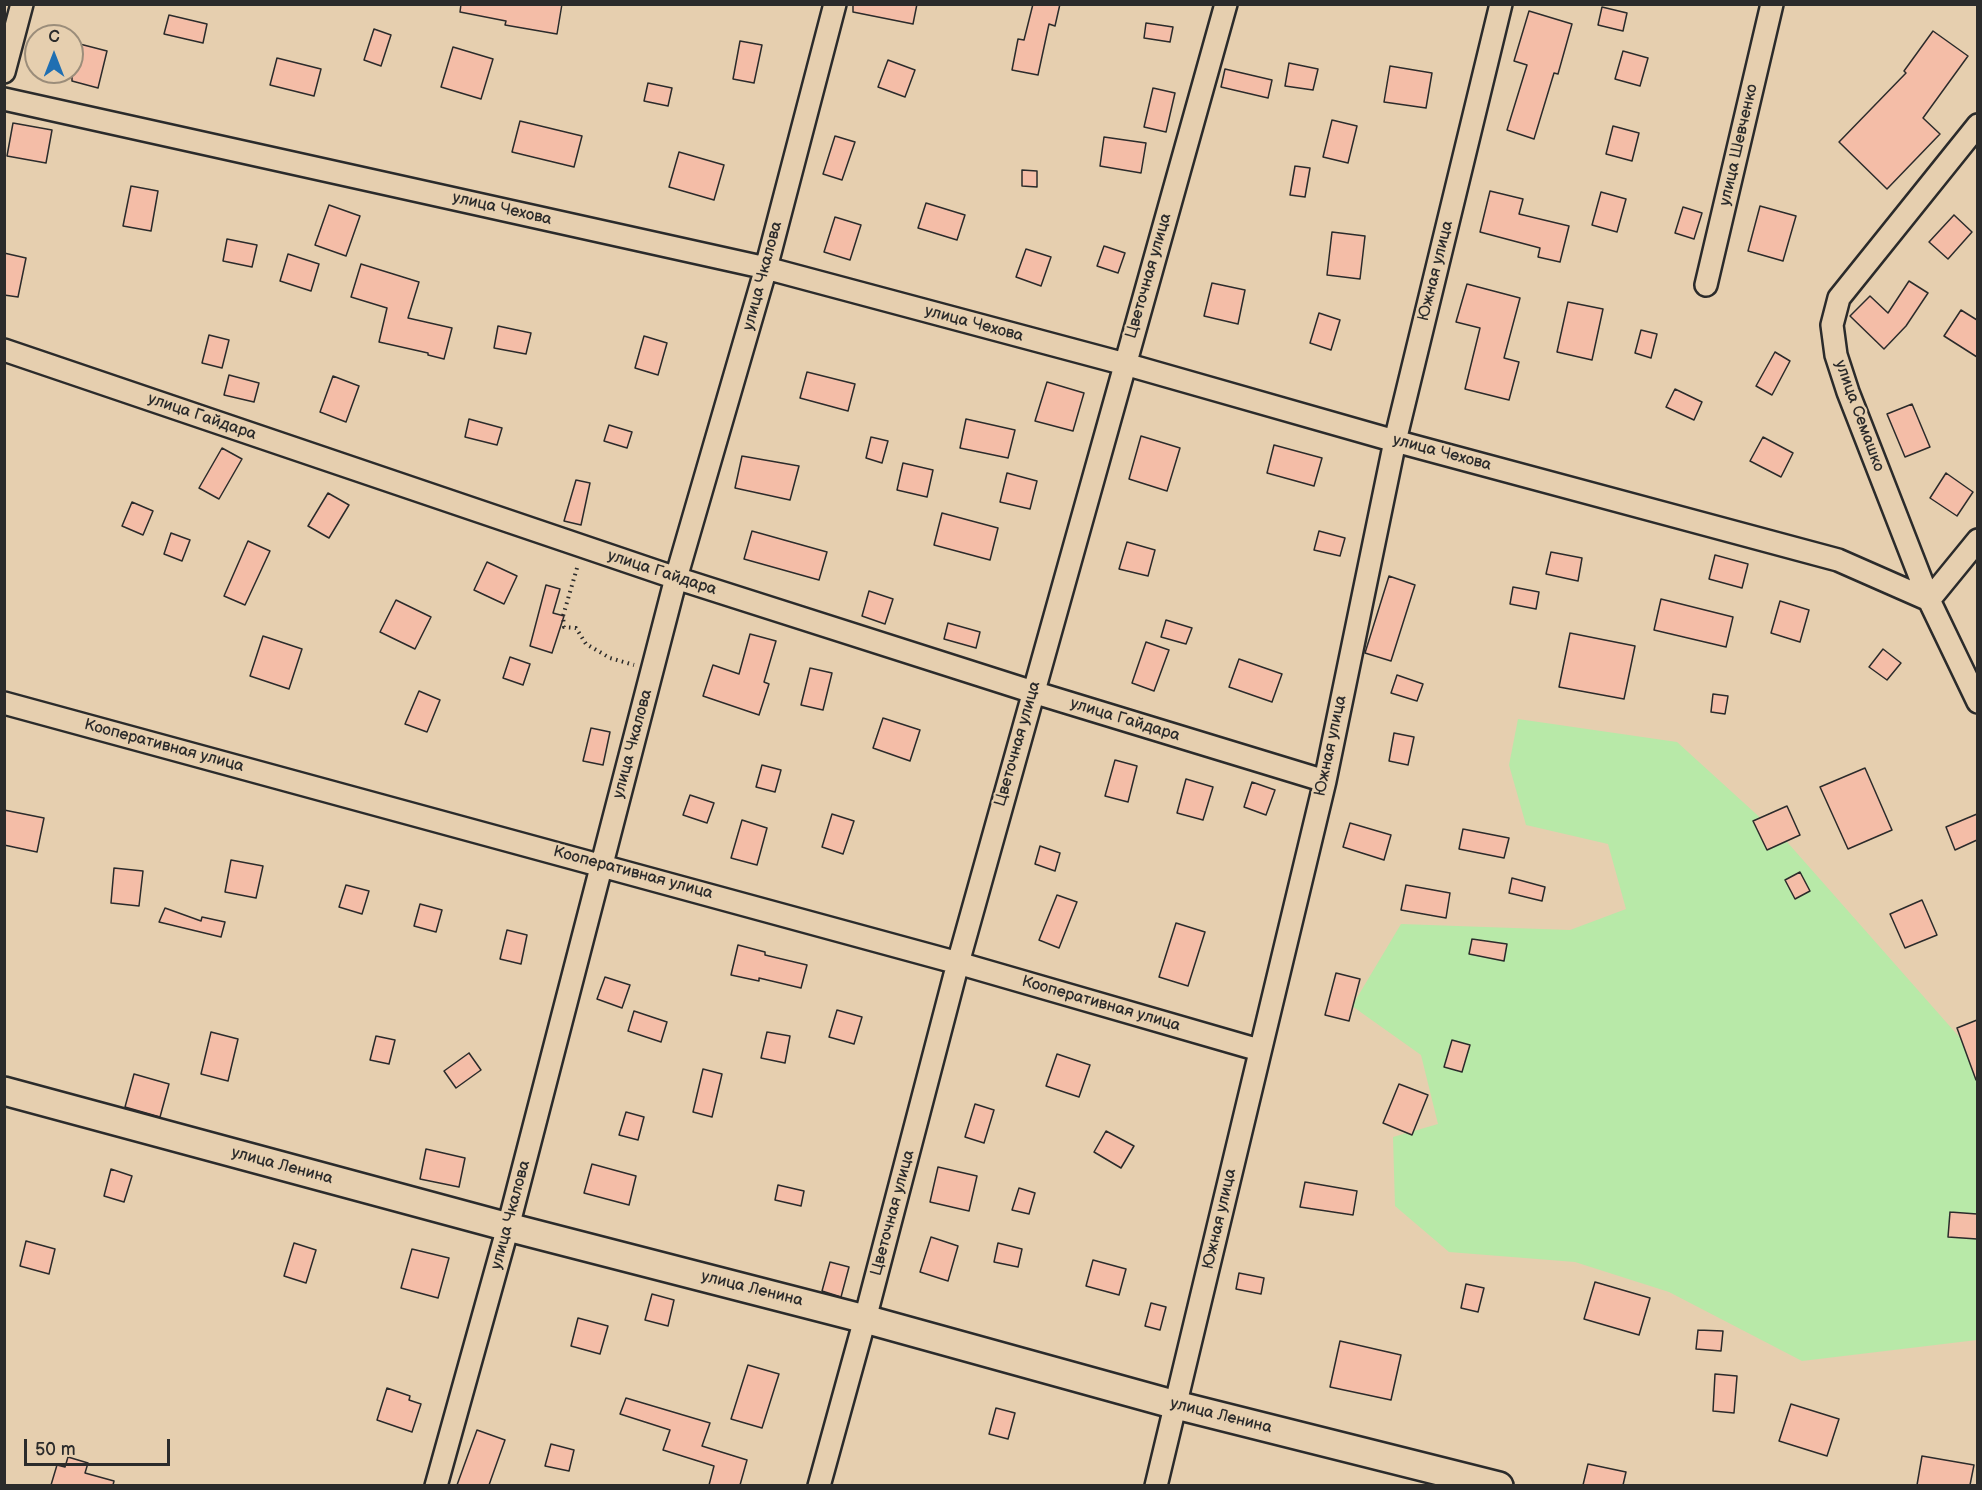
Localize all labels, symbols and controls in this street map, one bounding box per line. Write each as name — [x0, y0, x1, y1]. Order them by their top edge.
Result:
north arrow — [24, 24, 84, 84]
text: С — [48, 28, 60, 47]
street label: улица Шевченко — [1716, 82, 1762, 208]
street label: улица Чехова — [450, 188, 554, 230]
street label: Цветочная улица — [1122, 211, 1176, 341]
street label: улица Чкалова — [739, 219, 787, 333]
street label: Южная улица — [1414, 219, 1458, 323]
street label: улица Чехова — [923, 302, 1025, 346]
street label: улица Семашко — [1830, 358, 1888, 474]
street label: улица Гайдара — [145, 389, 259, 445]
street label: улица Чехова — [1391, 431, 1493, 475]
street label: улица Гайдара — [605, 546, 719, 600]
street label: Цветочная улица — [991, 679, 1045, 809]
street label: улица Чкалова — [609, 687, 657, 801]
street label: улица Гайдара — [1068, 694, 1182, 746]
street label: Южная улица — [1311, 694, 1351, 798]
street label: Кооперативная улица — [82, 715, 246, 777]
street label: Кооперативная улица — [551, 842, 715, 904]
street label: Кооперативная улица — [1019, 972, 1183, 1036]
street label: улица Ленина — [229, 1143, 335, 1189]
street label: Цветочная улица — [867, 1148, 919, 1278]
street label: улица Чкалова — [487, 1158, 535, 1272]
street label: Южная улица — [1199, 1167, 1241, 1271]
street label: улица Ленина — [699, 1267, 805, 1311]
street label: улица Ленина — [1168, 1394, 1274, 1438]
scale bar — [27, 1427, 172, 1465]
text: 50 m — [35, 1439, 76, 1460]

